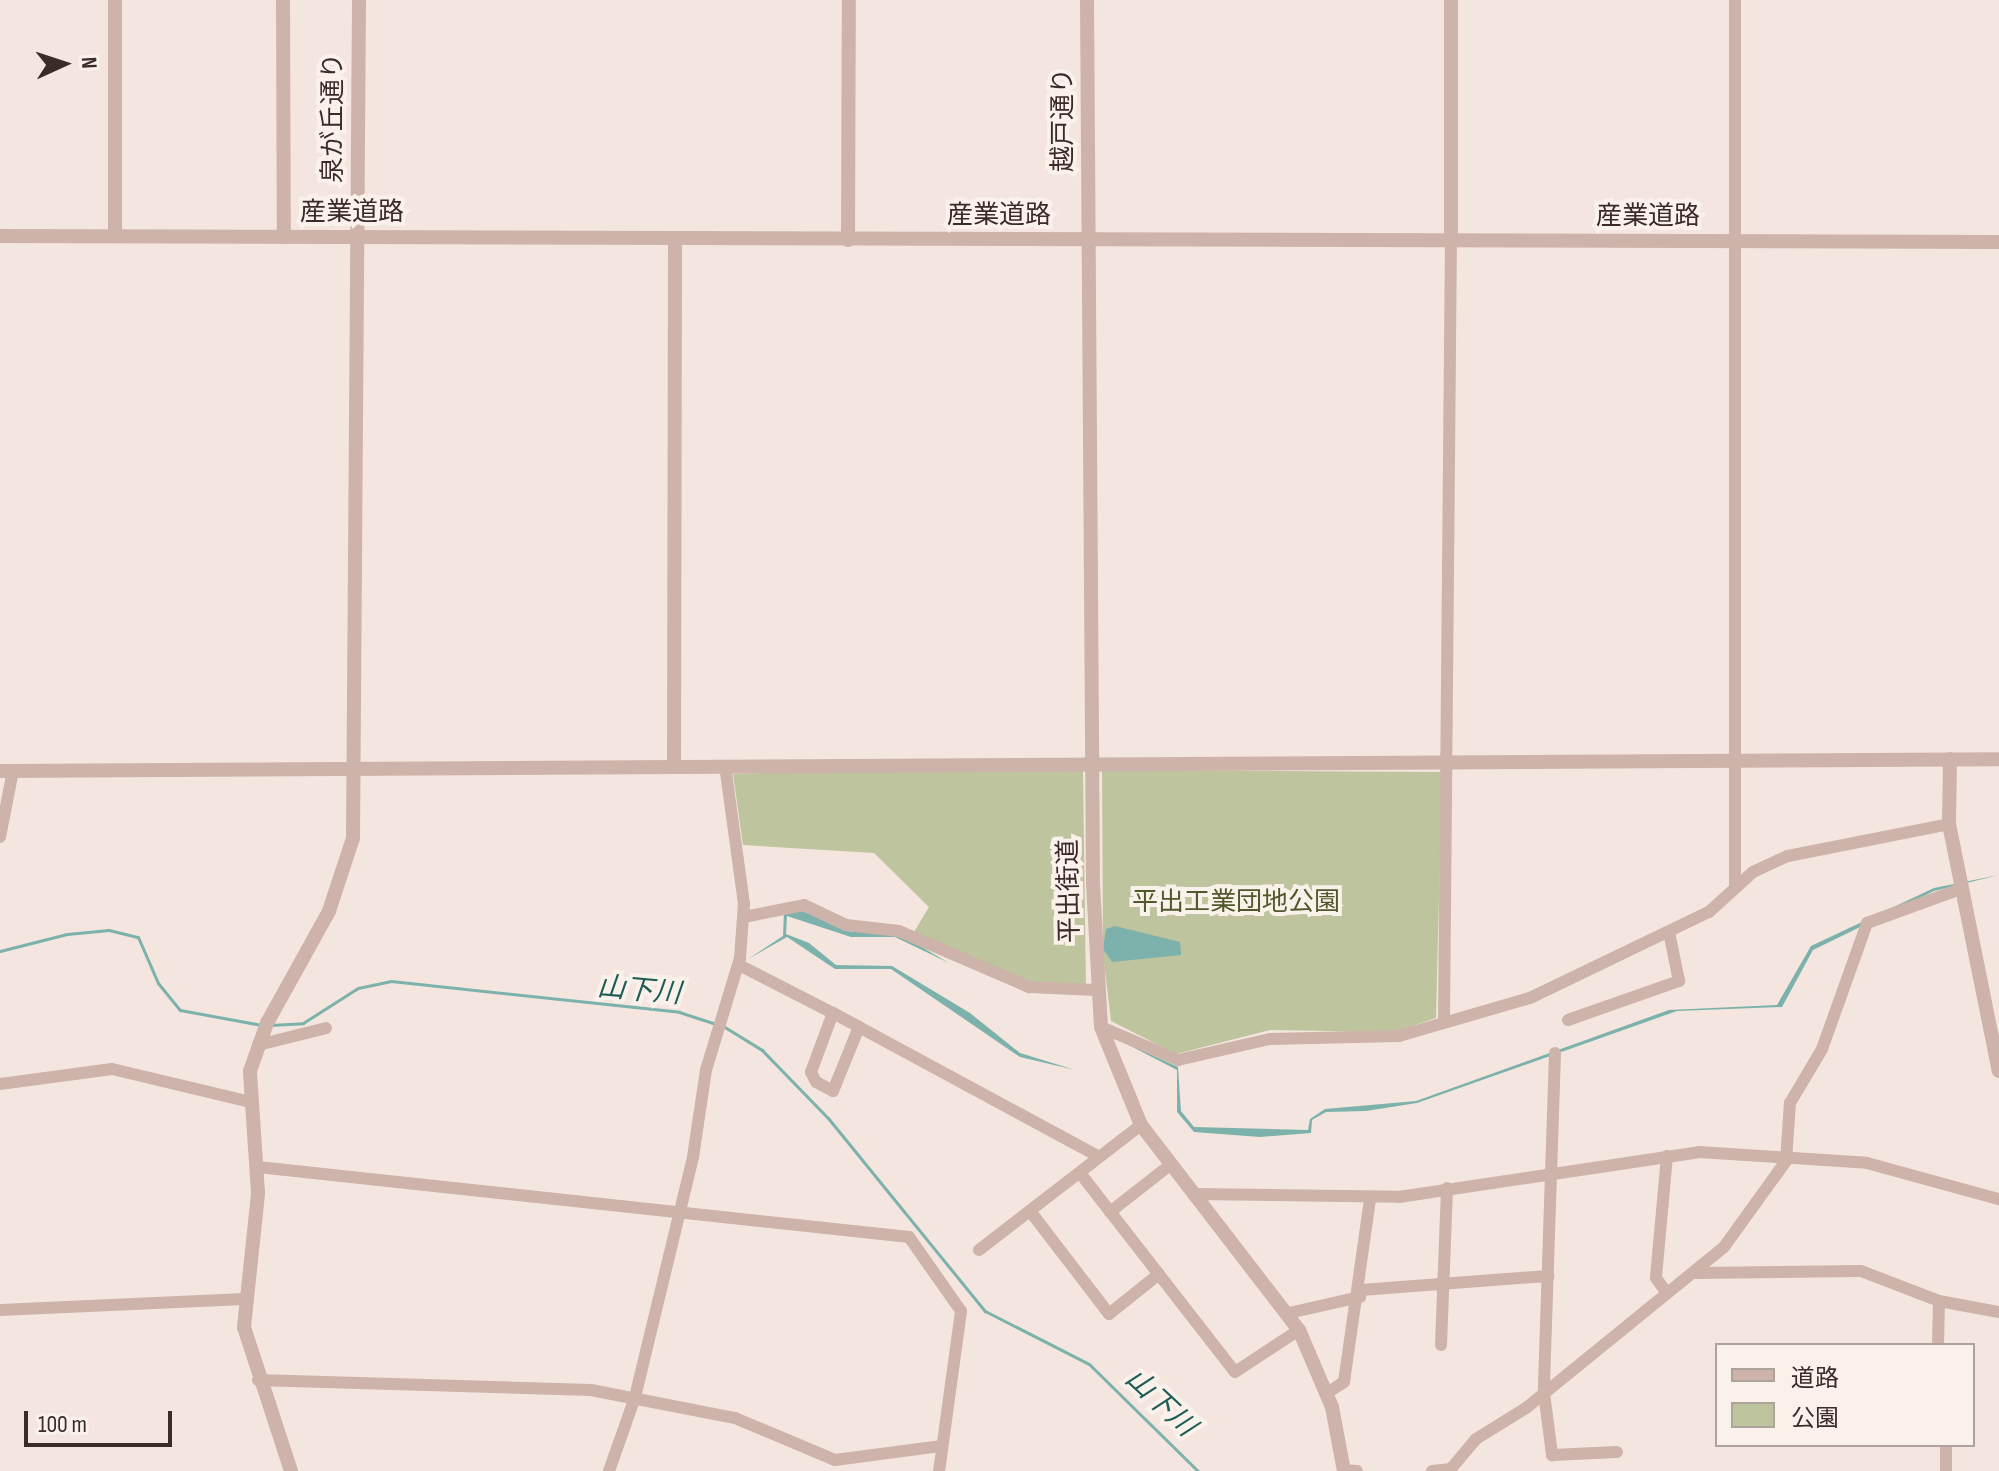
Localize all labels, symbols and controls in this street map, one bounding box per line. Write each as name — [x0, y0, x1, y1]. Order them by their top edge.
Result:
north arrow — [24, 24, 104, 104]
street label: 泉が丘通り — [318, 53, 350, 183]
text: N — [75, 56, 102, 69]
street label: 越戸通り — [1048, 68, 1080, 172]
street label: 産業道路 — [300, 197, 404, 229]
street label: 産業道路 — [947, 200, 1051, 232]
street label: 産業道路 — [1596, 201, 1700, 233]
street label: 平出街道 — [1053, 839, 1087, 943]
park label: 平出工業団地公園 — [1132, 887, 1340, 919]
water label: 山下川 — [596, 971, 682, 1011]
legend — [1715, 1343, 1975, 1447]
water label: 山下川 — [1118, 1362, 1202, 1444]
text: 道路 — [1791, 1364, 1839, 1393]
scale bar — [28, 1395, 176, 1445]
text: 公園 — [1791, 1404, 1839, 1433]
text: 100 m — [38, 1410, 87, 1439]

